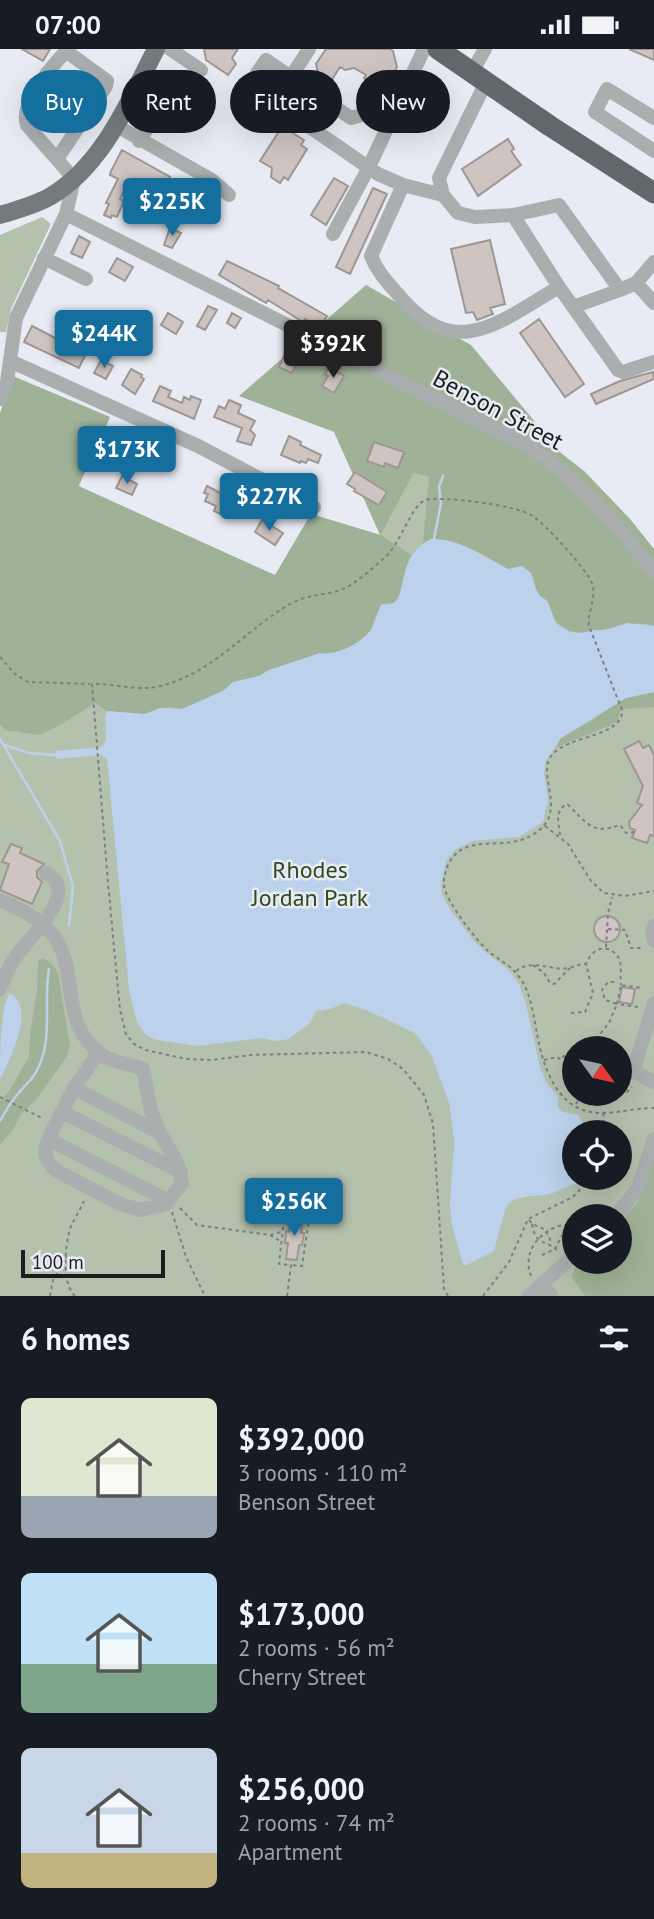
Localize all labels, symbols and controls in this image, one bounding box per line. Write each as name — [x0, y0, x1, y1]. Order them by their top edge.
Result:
text: 07:00 — [35, 8, 101, 41]
chip: Buy — [21, 70, 107, 133]
chip: Rent — [121, 70, 216, 133]
chip: Filters — [230, 70, 342, 133]
chip: New — [356, 70, 450, 133]
pin: $225K — [123, 179, 221, 238]
text: $225K — [139, 186, 205, 215]
pin: $244K — [55, 311, 153, 370]
text: $244K — [71, 318, 137, 347]
pin: $392K — [284, 321, 382, 380]
text: $392K — [300, 328, 366, 357]
street label: Benson Street — [428, 362, 569, 457]
pin: $173K — [78, 427, 176, 486]
text: $173K — [94, 434, 160, 463]
pin: $227K — [220, 473, 318, 533]
text: $227K — [236, 481, 302, 510]
park label: Rhodes Jordan Park — [251, 854, 369, 913]
north arrow — [562, 1036, 632, 1106]
map controls — [562, 1036, 632, 1274]
button: locate — [562, 1120, 632, 1190]
pin: $256K — [245, 1179, 343, 1238]
text: $256K — [261, 1186, 327, 1215]
button: layers — [562, 1204, 632, 1274]
scale bar — [21, 1247, 164, 1279]
text: 100 m — [32, 1250, 84, 1274]
text: 6 homes — [21, 1319, 130, 1358]
icon: filters — [595, 1319, 633, 1357]
text: $392,000 — [238, 1419, 365, 1458]
icon: home — [77, 1426, 161, 1510]
text: 3 rooms · 110 m² — [238, 1458, 407, 1487]
text: Benson Street — [238, 1487, 375, 1516]
text: $173,000 — [238, 1594, 365, 1633]
icon: home — [77, 1601, 161, 1685]
text: 2 rooms · 56 m² — [238, 1633, 395, 1662]
text: Cherry Street — [238, 1662, 366, 1691]
text: $256,000 — [238, 1769, 365, 1808]
icon: home — [77, 1776, 161, 1860]
text: 2 rooms · 74 m² — [238, 1808, 395, 1837]
text: Apartment — [238, 1837, 342, 1866]

